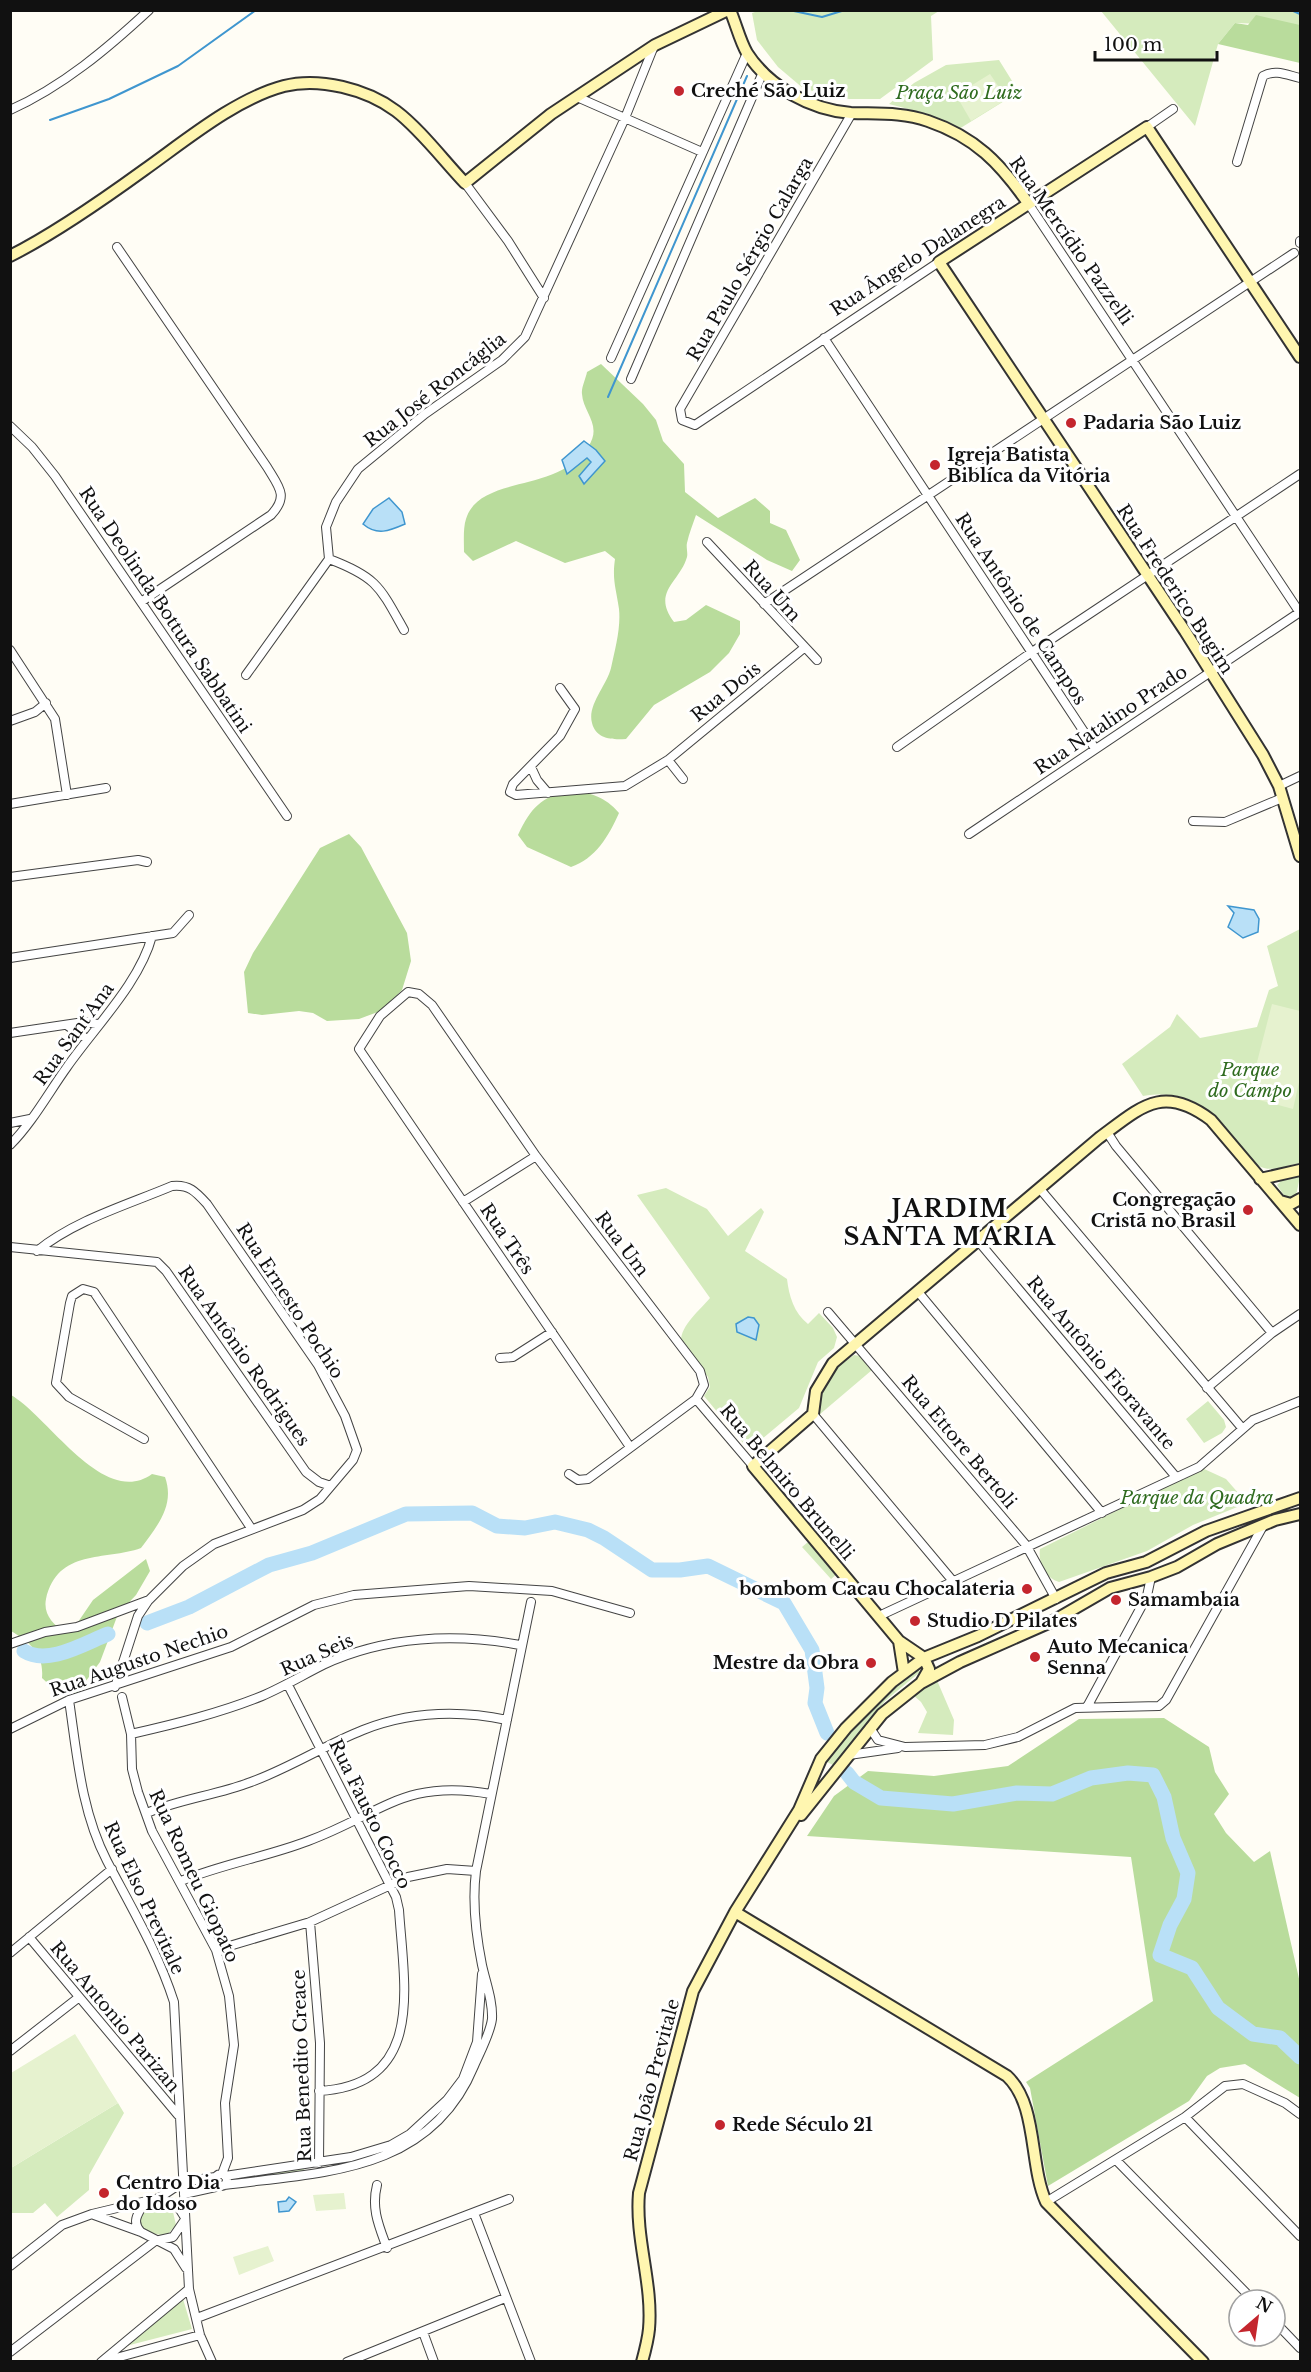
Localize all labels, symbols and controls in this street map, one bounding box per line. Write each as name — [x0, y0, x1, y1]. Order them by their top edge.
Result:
scale bar — [1095, 24, 1216, 62]
text: 100 m — [1104, 34, 1162, 56]
place label: Creché São Luiz — [691, 80, 845, 102]
park label: Praça São Luiz — [895, 82, 1022, 104]
marker: Creché São Luiz — [672, 84, 686, 98]
street label: Rua Paulo Sérgio Calarga — [682, 153, 818, 365]
street label: Rua Mercídio Pazzelli — [1005, 153, 1137, 329]
street label: Rua Ângelo Dalanegra — [826, 190, 1010, 321]
street label: Rua José Roncáglia — [360, 328, 510, 452]
place label: Padaria São Luiz — [1083, 412, 1241, 434]
marker: Padaria São Luiz — [1064, 416, 1078, 430]
place label: Igreja Batista Biblíca da Vitória — [947, 444, 1111, 487]
marker: Igreja Batista Biblíca da Vitória — [928, 458, 942, 472]
street label: Rua Deolinda Bottura Sabbatini — [74, 483, 256, 737]
street label: Rua Frederico Bugim — [1112, 500, 1238, 678]
street label: Rua Antônio de Campos — [951, 509, 1091, 709]
street label: Rua Um — [739, 556, 805, 626]
street label: Rua Dois — [687, 657, 765, 727]
street label: Rua Natalino Prado — [1030, 661, 1192, 779]
street label: Rua Sant’Ana — [29, 978, 119, 1090]
park label: Parque do Campo — [1208, 1059, 1292, 1102]
place label: Congregação Cristã no Brasil — [1091, 1189, 1237, 1232]
district label: JARDIM SANTA MARIA — [844, 1194, 1057, 1251]
street label: Rua Três — [475, 1199, 539, 1279]
marker: Congregação Cristã no Brasil — [1241, 1203, 1255, 1217]
street label: Rua Um — [591, 1207, 653, 1281]
street label: Rua Ernesto Pochio — [231, 1219, 349, 1383]
street label: Rua Antônio Rodrigues — [173, 1262, 315, 1450]
street label: Rua Antônio Fioravante — [1022, 1272, 1180, 1454]
street label: Rua Ettore Bertoli — [897, 1371, 1021, 1513]
street label: Rua Belmiro Brunelli — [715, 1399, 859, 1565]
park label: Parque da Quadra — [1119, 1487, 1274, 1509]
place label: bombom Cacau Chocalateria — [738, 1578, 1016, 1600]
marker: bombom Cacau Chocalateria — [1020, 1582, 1034, 1596]
place label: Samambaia — [1128, 1589, 1240, 1611]
marker: Samambaia — [1109, 1593, 1123, 1607]
place label: Studio D Pilates — [927, 1610, 1077, 1632]
marker: Studio D Pilates — [908, 1614, 922, 1628]
street label: Rua Augusto Nechio — [47, 1620, 231, 1702]
street label: Rua Seis — [277, 1629, 357, 1681]
place label: Auto Mecanica Senna — [1046, 1636, 1189, 1679]
marker: Auto Mecanica Senna — [1028, 1650, 1042, 1664]
place label: Mestre da Obra — [713, 1652, 860, 1674]
marker: Mestre da Obra — [864, 1656, 878, 1670]
street label: Rua Fausto Cocco — [324, 1736, 416, 1892]
street label: Rua Romeu Giopato — [144, 1786, 244, 1966]
street label: Rua Elso Previtale — [99, 1818, 189, 1978]
street label: Rua Antonio Parizan — [45, 1937, 185, 2097]
street label: Rua Benedito Creace — [288, 1969, 316, 2163]
street label: Rua João Previtale — [620, 1996, 684, 2164]
place label: Rede Século 21 — [732, 2114, 873, 2136]
marker: Rede Século 21 — [713, 2118, 727, 2132]
place label: Centro Dia do Idoso — [116, 2172, 221, 2215]
marker: Centro Dia do Idoso — [97, 2186, 111, 2200]
north arrow — [1227, 2288, 1287, 2348]
text: N — [1253, 2292, 1276, 2317]

